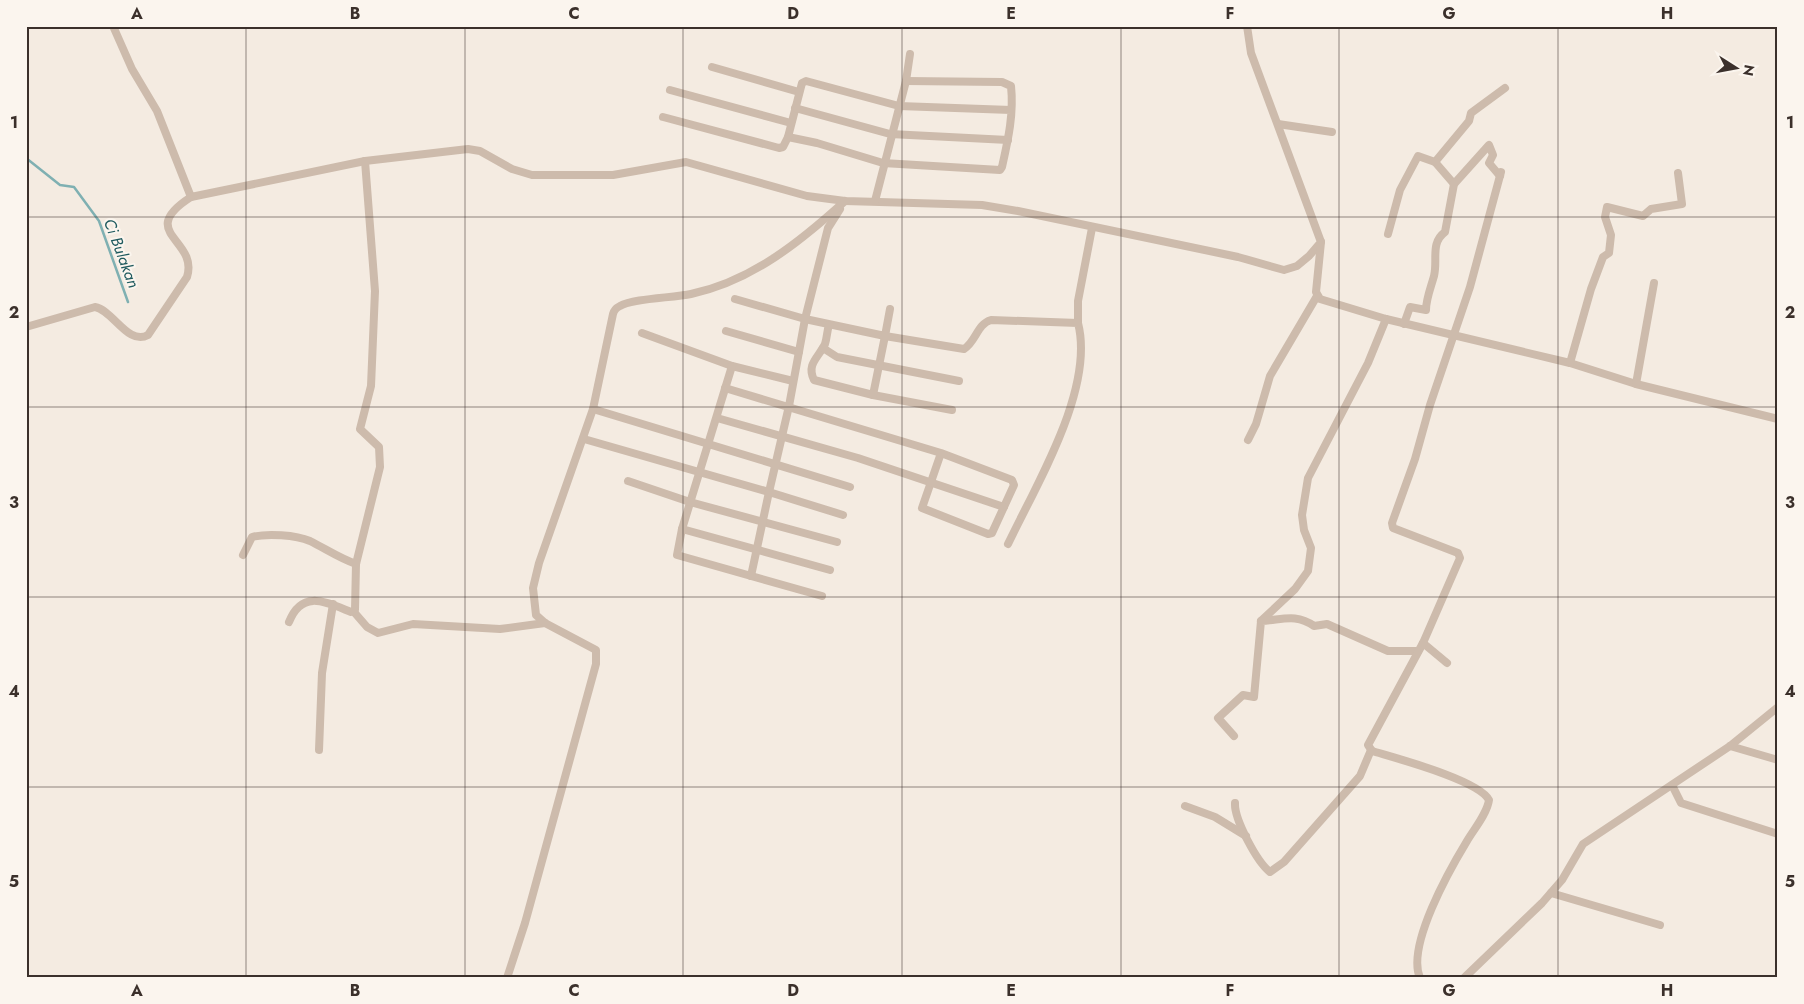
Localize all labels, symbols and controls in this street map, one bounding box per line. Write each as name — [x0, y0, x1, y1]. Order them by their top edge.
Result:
text: A — [130, 2, 143, 25]
text: B — [350, 2, 360, 25]
text: C — [568, 2, 580, 25]
text: D — [787, 2, 799, 25]
text: E — [1006, 2, 1016, 25]
text: F — [1226, 2, 1234, 25]
text: G — [1442, 2, 1456, 25]
text: H — [1661, 2, 1673, 25]
north arrow — [1712, 42, 1762, 92]
text: N — [1738, 63, 1760, 78]
text: 1 — [10, 111, 18, 134]
text: 1 — [1786, 111, 1794, 134]
water label: Ci Bulakan — [98, 215, 145, 291]
text: 2 — [9, 301, 19, 324]
text: 2 — [1785, 301, 1795, 324]
text: 3 — [9, 491, 19, 514]
text: 3 — [1785, 491, 1795, 514]
text: 4 — [8, 680, 20, 703]
text: 4 — [1784, 680, 1796, 703]
text: 5 — [9, 870, 19, 893]
text: 5 — [1785, 870, 1795, 893]
text: A — [130, 979, 143, 1002]
text: B — [350, 979, 360, 1002]
text: C — [568, 979, 580, 1002]
text: D — [787, 979, 799, 1002]
text: E — [1006, 979, 1016, 1002]
text: F — [1226, 979, 1234, 1002]
text: G — [1442, 979, 1456, 1002]
text: H — [1661, 979, 1673, 1002]

